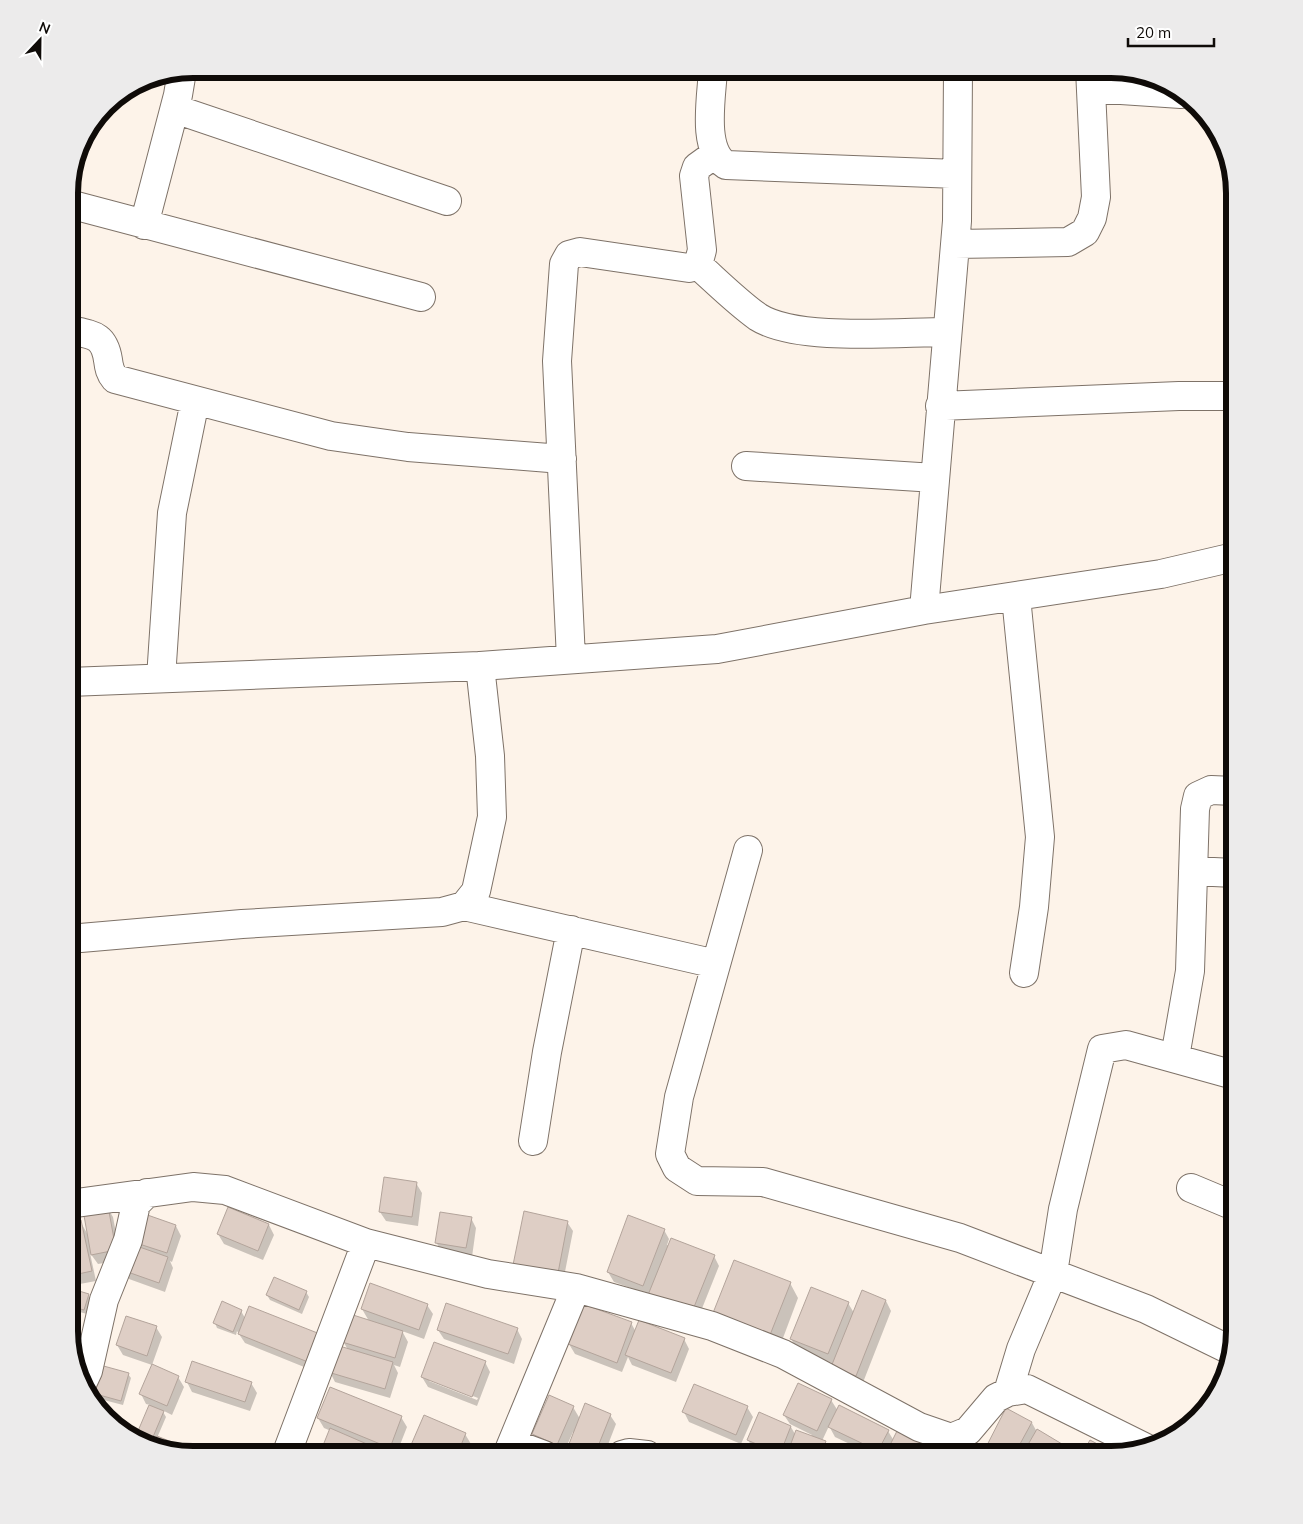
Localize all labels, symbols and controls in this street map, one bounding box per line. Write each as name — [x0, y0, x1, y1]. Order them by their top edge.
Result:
north arrow — [15, 15, 65, 65]
scale bar — [1128, 15, 1214, 47]
text: N — [37, 18, 53, 38]
text: 20 m — [1136, 23, 1171, 42]

